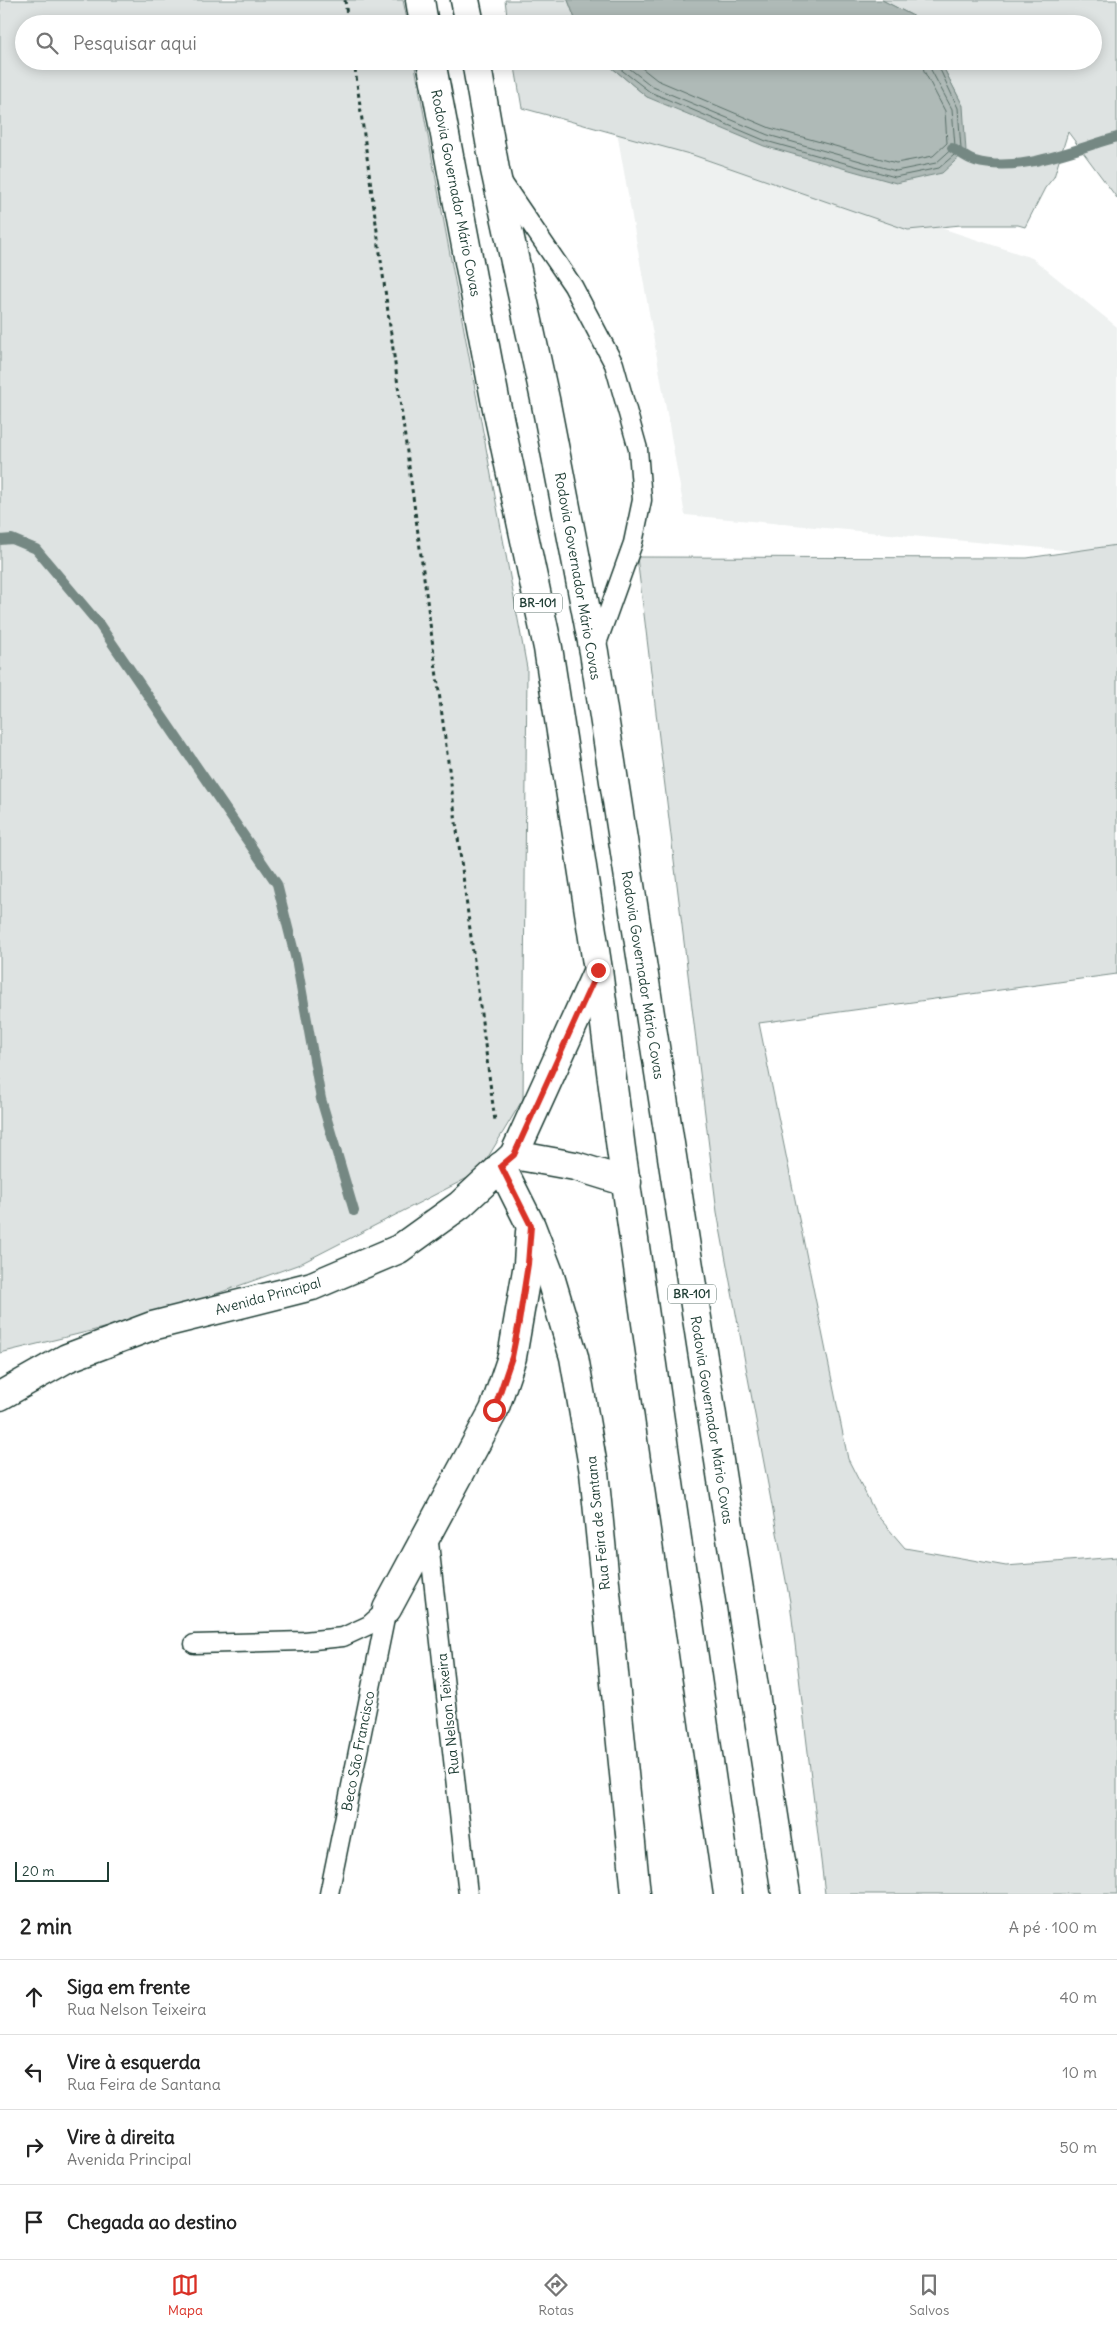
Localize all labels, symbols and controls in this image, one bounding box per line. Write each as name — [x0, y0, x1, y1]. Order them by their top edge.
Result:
search box — [15, 15, 1102, 70]
icon: search — [33, 29, 61, 57]
text: Pesquisar aqui — [73, 31, 197, 55]
street label: Rodovia Governador Mário Covas — [427, 88, 485, 298]
street label: Rodovia Governador Mário Covas — [551, 471, 605, 681]
road number: BR-101 — [514, 594, 562, 612]
street label: Rodovia Governador Mário Covas — [618, 870, 668, 1080]
route end — [587, 959, 610, 982]
street label: Avenida Principal — [213, 1273, 323, 1319]
road number: BR-101 — [668, 1285, 716, 1304]
street label: Rodovia Governador Mário Covas — [687, 1315, 737, 1525]
route start — [483, 1399, 506, 1422]
street label: Rua Feira de Santana — [582, 1455, 614, 1591]
street label: Rua Nelson Teixeira — [433, 1652, 463, 1776]
street label: Beco São Francisco — [337, 1689, 379, 1813]
scale bar — [15, 1859, 109, 1882]
text: 20 m — [22, 1862, 55, 1880]
text: 2 min — [20, 1913, 72, 1940]
text: A pé · 100 m — [1009, 1917, 1097, 1937]
text: Siga em frente — [67, 1975, 190, 1999]
icon: ahead — [20, 1983, 48, 2011]
text: 40 m — [1059, 1987, 1097, 2007]
text: Rua Nelson Teixeira — [67, 1999, 206, 2019]
text: Vire à esquerda — [67, 2050, 201, 2074]
icon: left — [20, 2058, 48, 2086]
text: 10 m — [1062, 2062, 1097, 2082]
text: Rua Feira de Santana — [67, 2074, 221, 2094]
text: Vire à direita — [67, 2125, 175, 2149]
icon: right — [20, 2133, 48, 2161]
text: 50 m — [1059, 2137, 1097, 2157]
text: Avenida Principal — [67, 2149, 191, 2169]
icon: arrive — [20, 2208, 48, 2236]
text: Chegada ao destino — [67, 2210, 237, 2234]
tab: Mapa — [168, 2271, 203, 2319]
tab: Rotas — [538, 2271, 574, 2319]
tab: Salvos — [909, 2271, 949, 2319]

